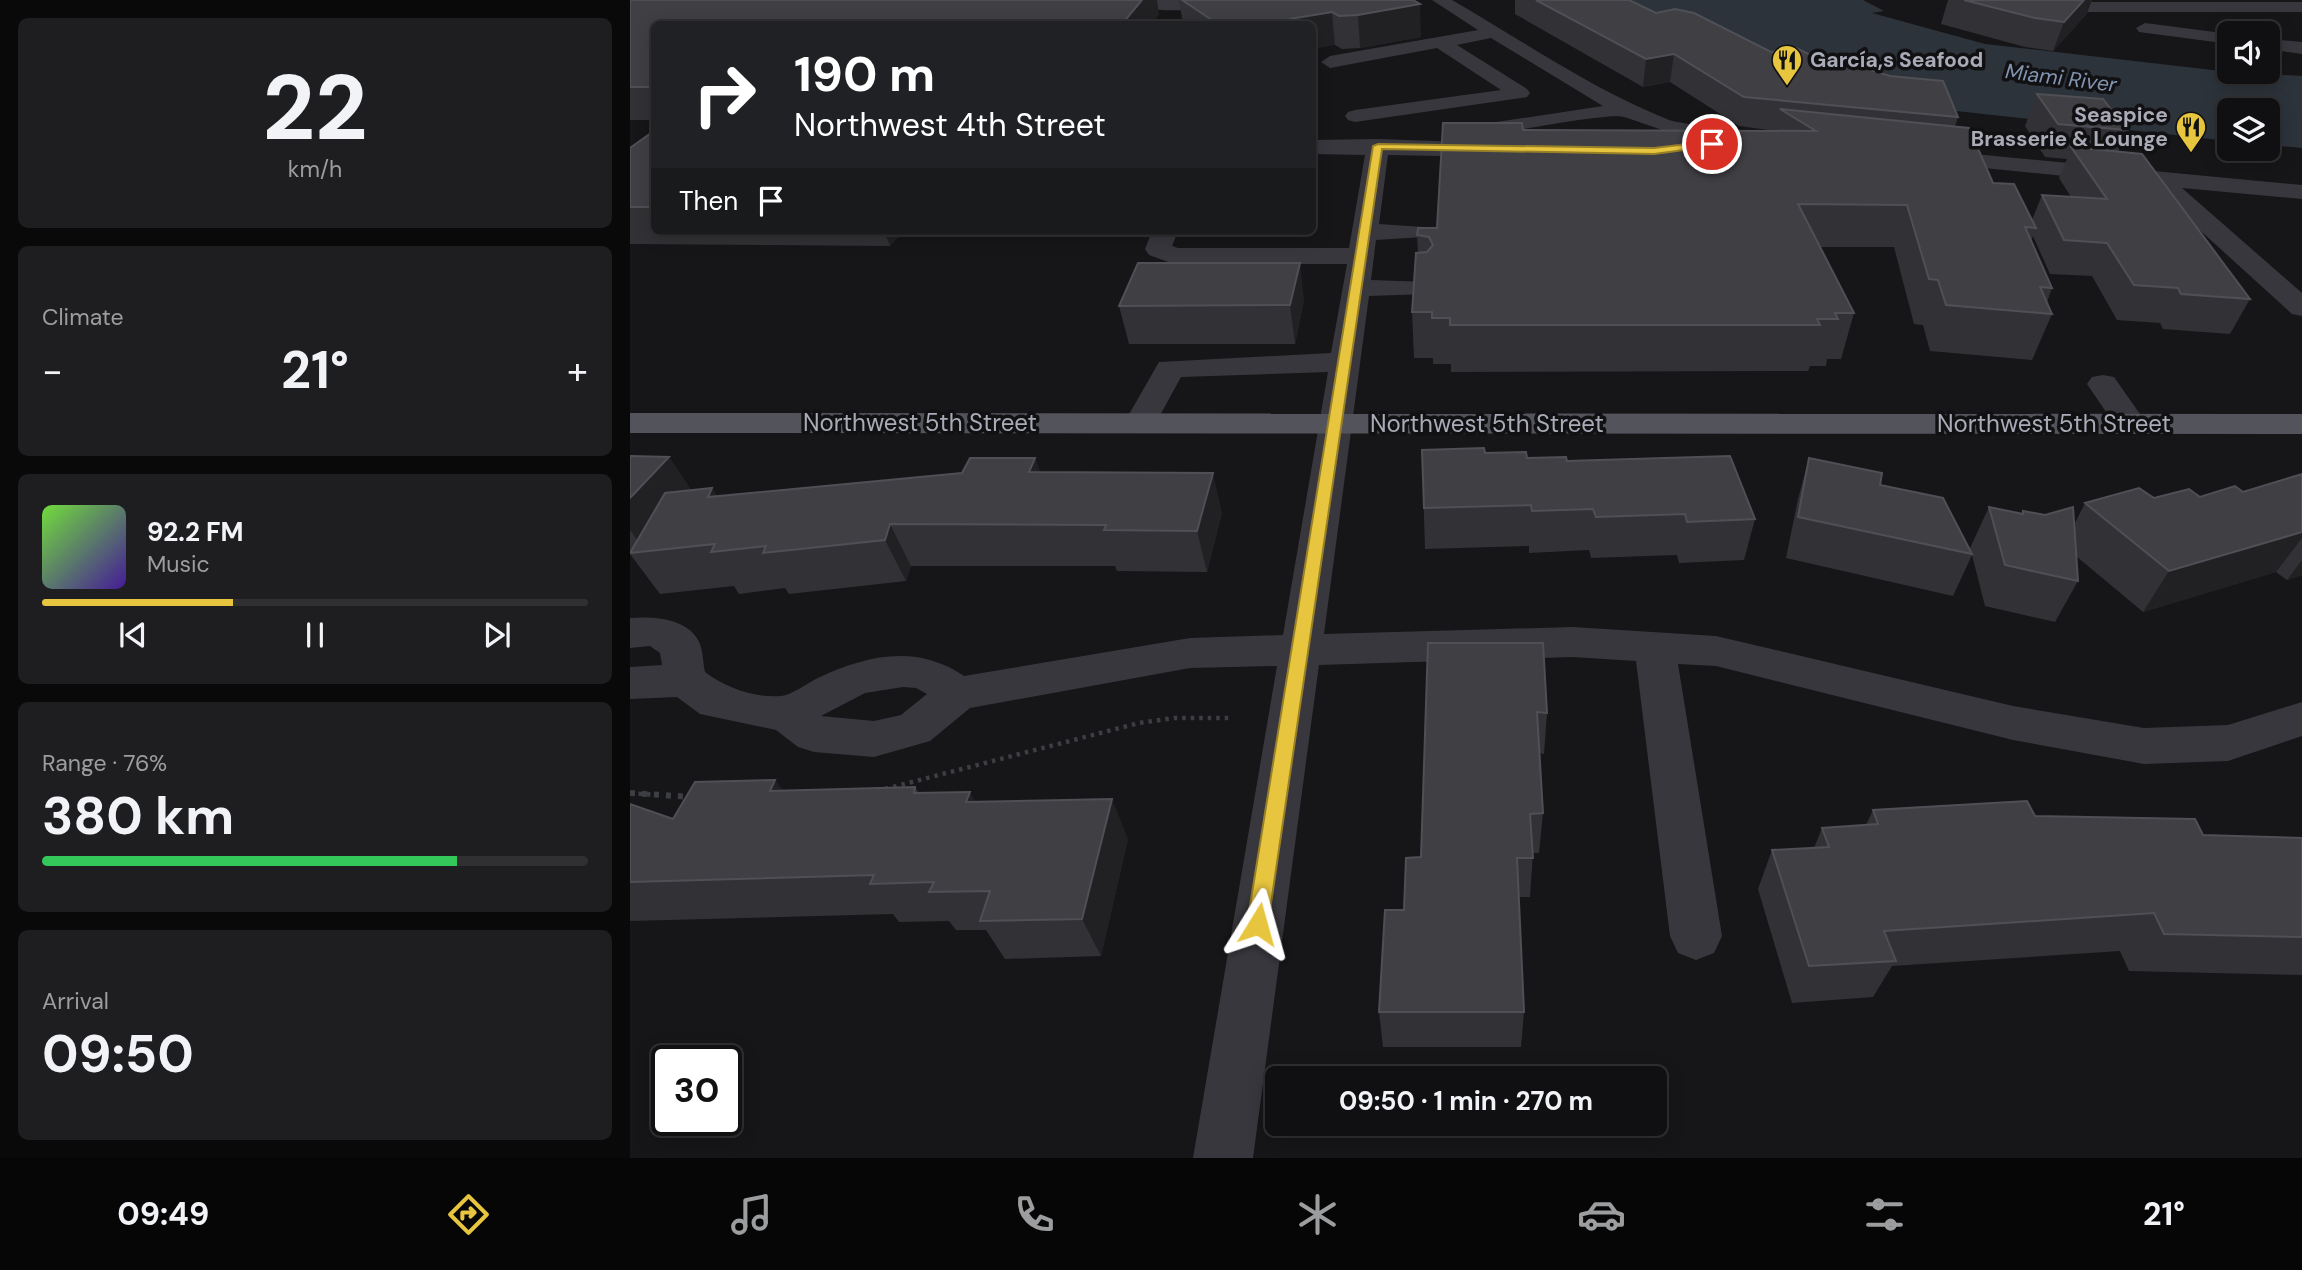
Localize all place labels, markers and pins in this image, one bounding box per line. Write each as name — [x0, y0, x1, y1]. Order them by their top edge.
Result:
restaurant icon: García,s Seafood — [1770, 43, 1804, 87]
place label: García,s Seafood — [1810, 46, 1983, 74]
place label: Seaspice Brasserie & Lounge — [1971, 101, 2168, 153]
restaurant icon: Seaspice Brasserie & Lounge — [2174, 110, 2208, 154]
pin — [1682, 114, 1742, 174]

